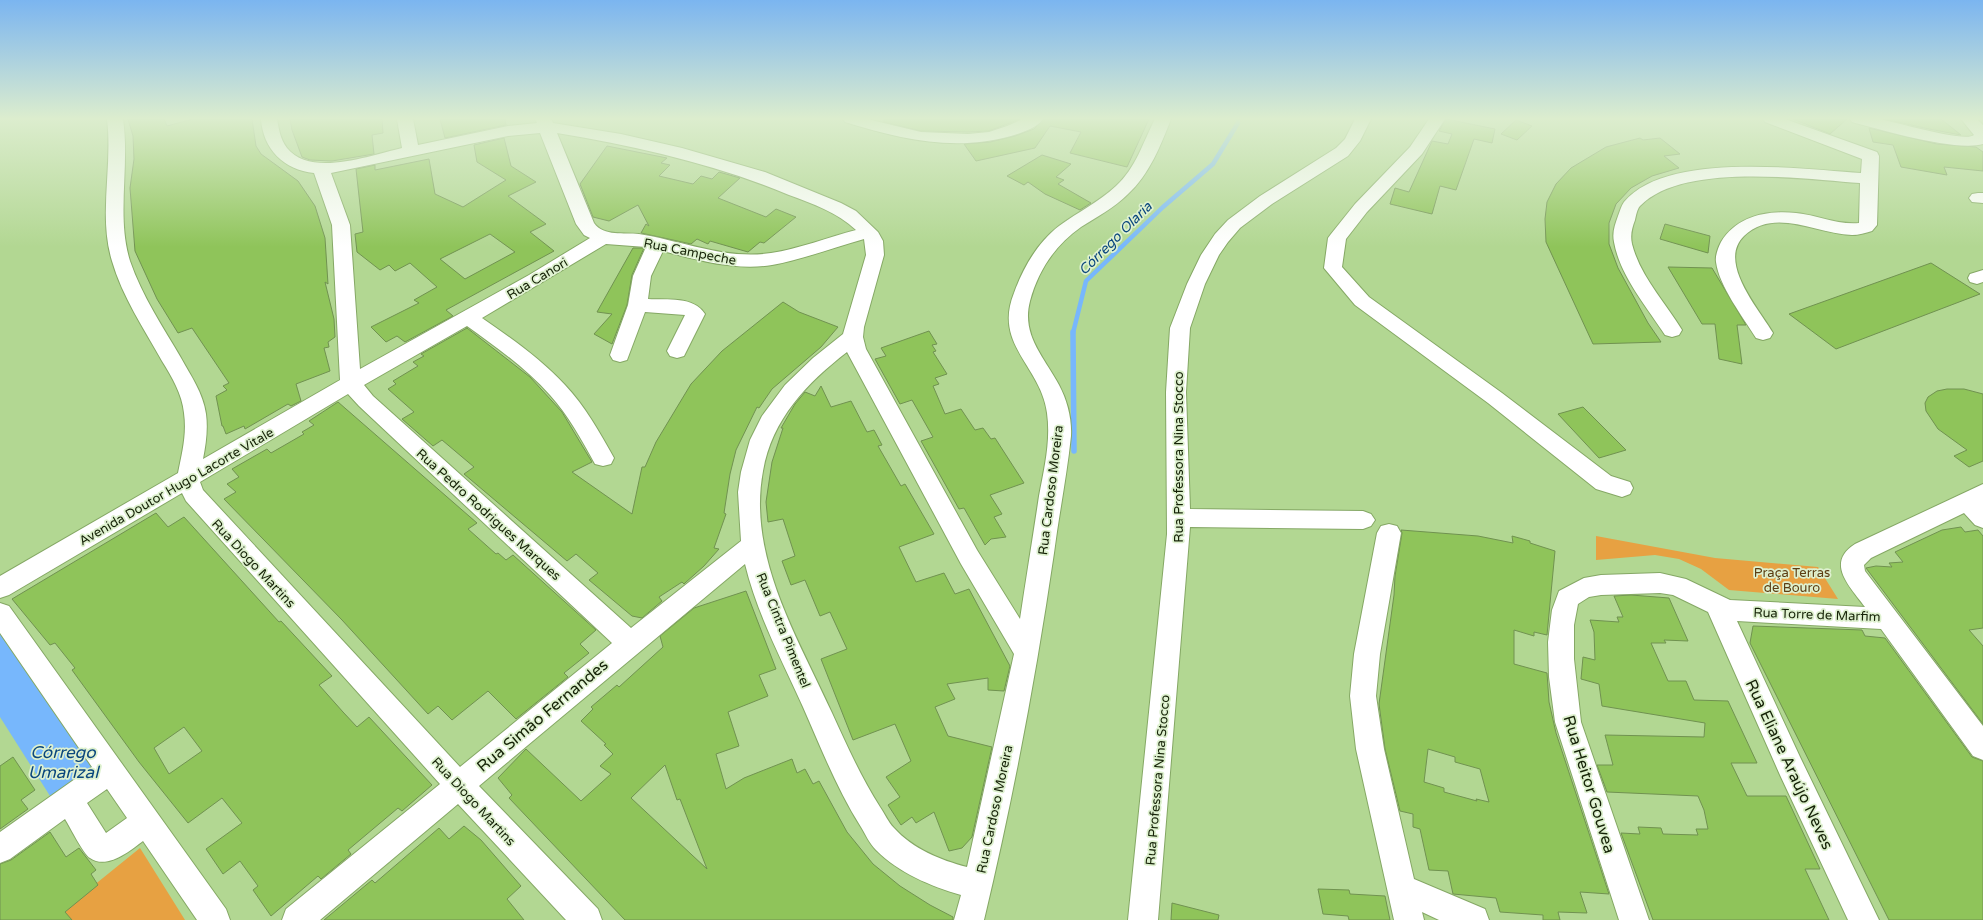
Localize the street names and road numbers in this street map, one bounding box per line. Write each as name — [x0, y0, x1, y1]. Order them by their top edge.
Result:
street label: Rua Campeche — [642, 235, 737, 269]
street label: Rua Canori — [504, 254, 571, 303]
street label: Rua Professora Nina Stocco — [1171, 371, 1187, 543]
street label: Avenida Doutor Hugo Lacorte Vitale — [76, 424, 277, 549]
street label: Rua Cardoso Moreira — [1035, 424, 1067, 556]
street label: Rua Pedro Rodrigues Marques — [413, 446, 564, 584]
street label: Rua Diogo Martins — [208, 516, 298, 611]
street label: Rua Cintra Pimentel — [753, 570, 814, 690]
street label: Rua Torre de Marfim — [1753, 605, 1881, 625]
street label: Rua Simão Fernandes — [473, 655, 612, 777]
street label: Rua Eliane Araújo Neves — [1741, 676, 1837, 853]
street label: Rua Professora Nina Stocco — [1143, 694, 1173, 866]
street label: Rua Heitor Gouvea — [1559, 713, 1620, 856]
street label: Rua Cardoso Moreira — [974, 744, 1016, 875]
street label: Rua Diogo Martins — [428, 754, 518, 849]

